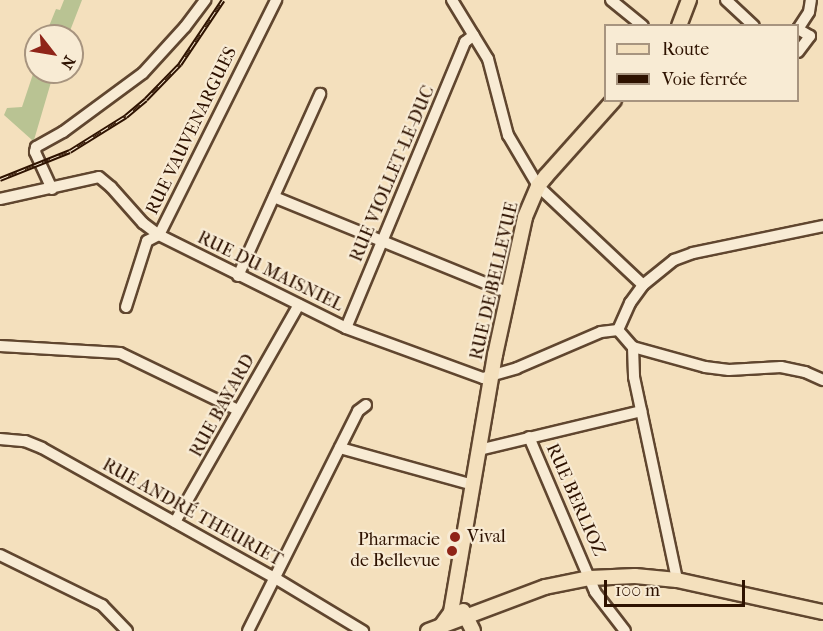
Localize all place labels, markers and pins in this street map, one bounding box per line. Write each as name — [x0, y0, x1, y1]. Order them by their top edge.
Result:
place label: Vival — [467, 526, 506, 548]
place label: Pharmacie de Bellevue — [350, 530, 440, 572]
marker: Vival — [448, 530, 462, 544]
marker: Pharmacie de Bellevue — [445, 544, 459, 558]

